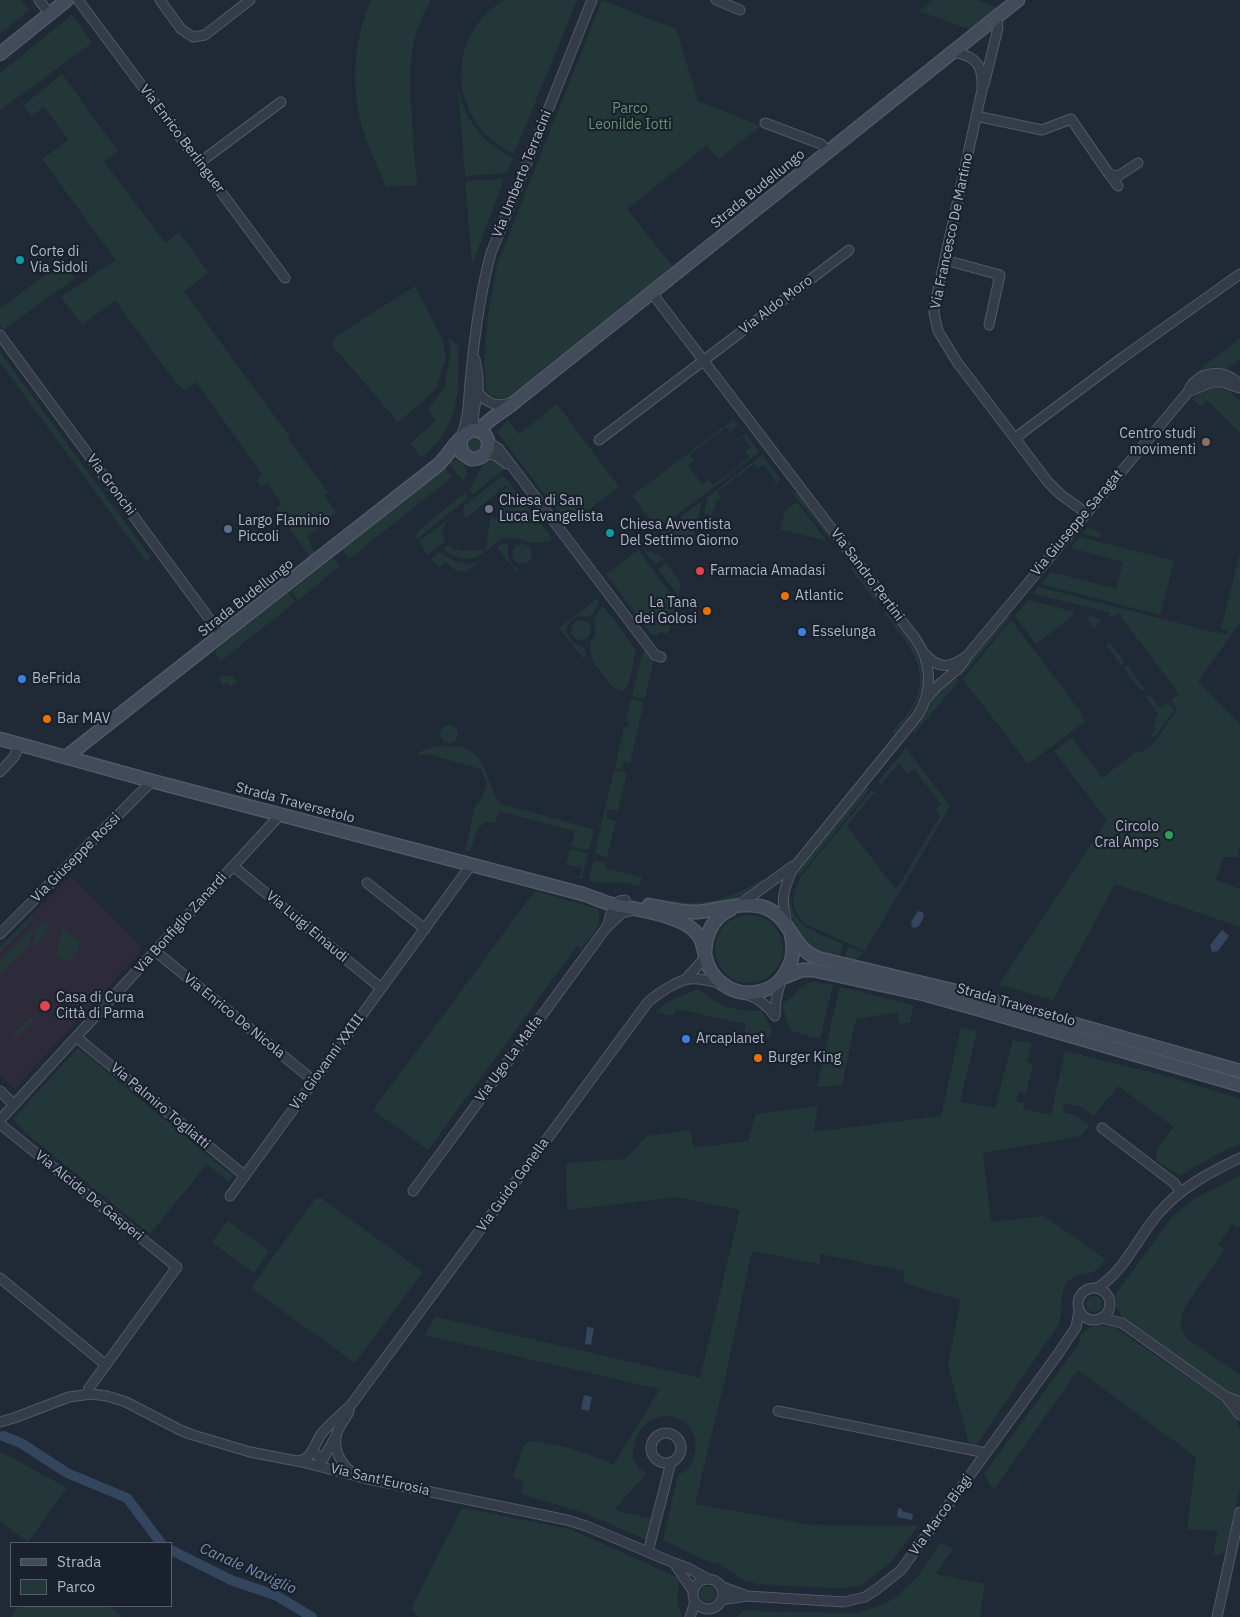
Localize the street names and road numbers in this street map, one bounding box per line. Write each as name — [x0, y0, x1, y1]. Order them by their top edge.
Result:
street label: Via Enrico Berlinguer — [136, 82, 228, 196]
street label: Via Umberto Terracini — [489, 108, 555, 240]
street label: Strada Budellungo — [708, 146, 808, 232]
street label: Via Francesco De Martino — [927, 151, 977, 311]
street label: Via Aldo Moro — [736, 272, 816, 338]
street label: Via Gronchi — [83, 451, 139, 519]
street label: Via Giuseppe Saragat — [1028, 466, 1126, 580]
street label: Via Sandro Pertini — [827, 525, 907, 625]
street label: Strada Budellungo — [195, 556, 297, 640]
street label: Strada Traversetolo — [234, 779, 356, 827]
street label: Via Giuseppe Rossi — [28, 810, 124, 906]
street label: Via Bonfiglio Zanardi — [132, 869, 230, 977]
street label: Via Luigi Einaudi — [263, 888, 351, 966]
street label: Via Enrico De Nicola — [180, 970, 288, 1062]
street label: Strada Traversetolo — [955, 980, 1077, 1030]
street label: Via Giovanni XXIII — [287, 1011, 367, 1113]
street label: Via Ugo La Malfa — [472, 1012, 546, 1106]
street label: Via Palmiro Togliatti — [107, 1059, 213, 1153]
street label: Via Guido Gonella — [473, 1135, 553, 1235]
street label: Via Alcide De Gasperi — [32, 1147, 146, 1245]
street label: Via Sant'Eurosia — [329, 1460, 431, 1500]
street label: Via Marco Biagi — [906, 1471, 976, 1559]

